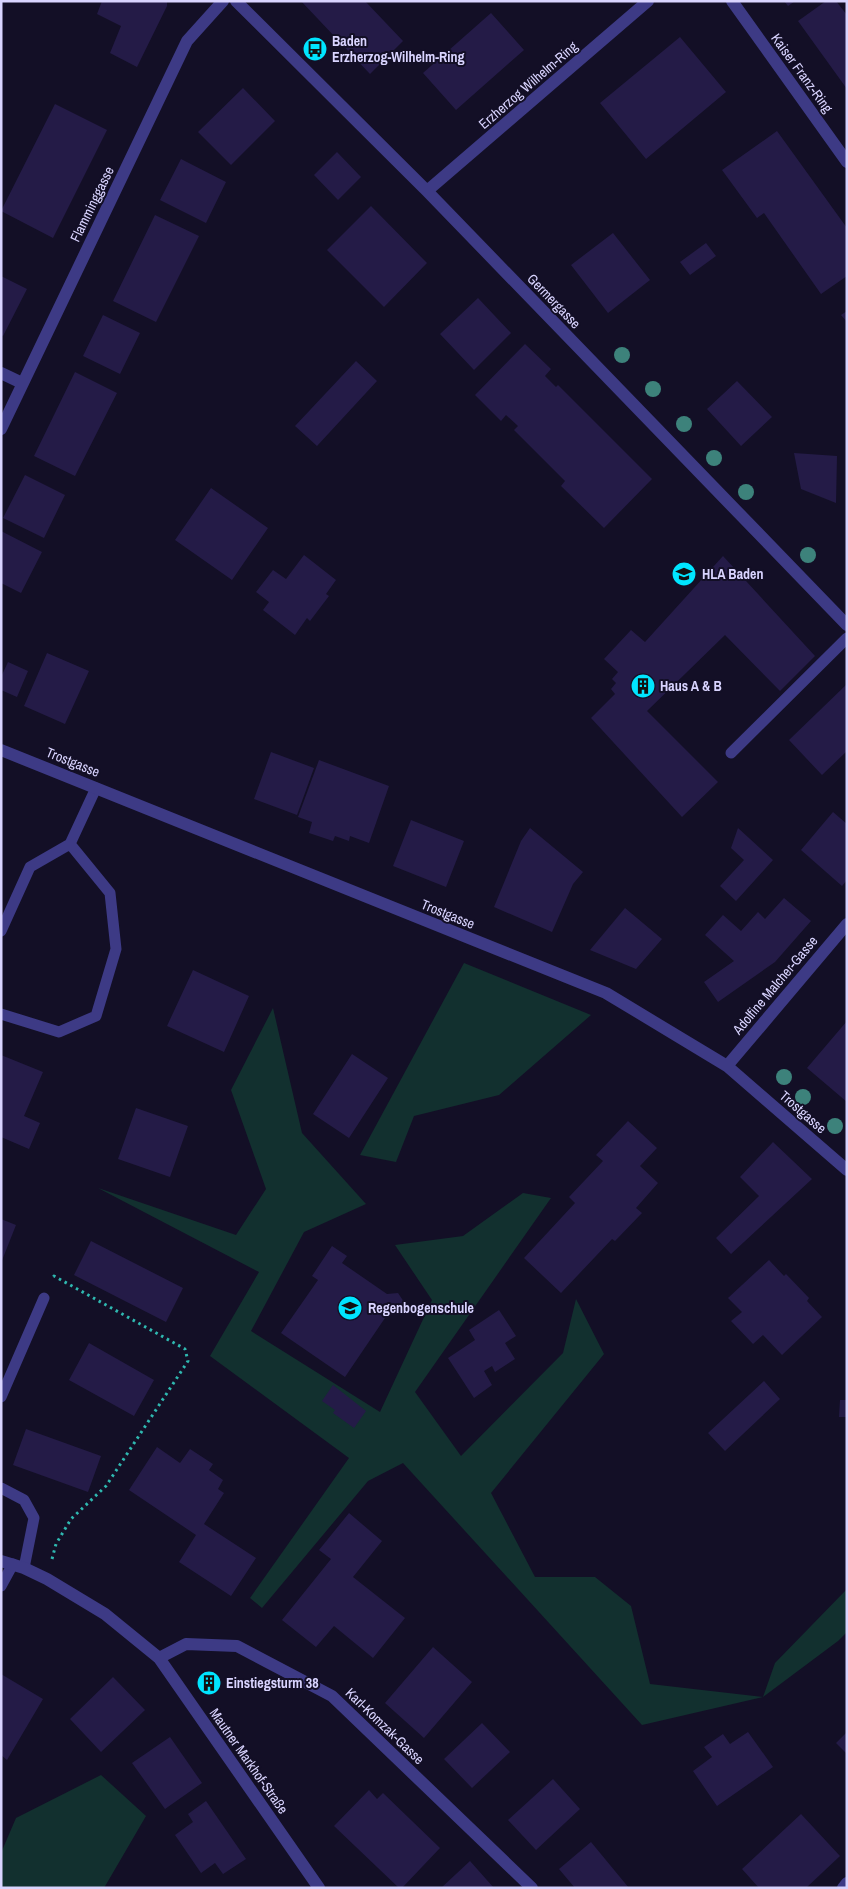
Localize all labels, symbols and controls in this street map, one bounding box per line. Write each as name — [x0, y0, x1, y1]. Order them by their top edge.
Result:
street label: Kaiser Franz-Ring — [767, 30, 837, 117]
place label: Baden Erzherzog-Wilhelm-Ring — [332, 32, 465, 66]
bus stop icon: Baden Erzherzog-Wilhelm-Ring — [302, 36, 328, 62]
street label: Erzherzog Wilhelm-Ring — [475, 37, 582, 133]
street label: Flamminggasse — [66, 163, 118, 245]
street label: Germergasse — [523, 270, 585, 332]
school or university icon: HLA Baden — [671, 561, 697, 587]
place label: HLA Baden — [702, 565, 763, 583]
building icon: Haus A & B — [630, 673, 656, 699]
place label: Haus A & B — [660, 677, 722, 695]
street label: Trostgasse — [43, 743, 103, 781]
street label: Trostgasse — [418, 895, 478, 933]
street label: Adolfine Malcher-Gasse — [728, 932, 821, 1039]
street label: Trostgasse — [776, 1087, 830, 1137]
school or university icon: Regenbogenschule — [337, 1295, 363, 1321]
place label: Regenbogenschule — [368, 1299, 474, 1317]
building icon: Einstiegsturm 38 — [196, 1670, 222, 1696]
place label: Einstiegsturm 38 — [226, 1674, 319, 1692]
street label: Karl-Komzak-Gasse — [342, 1684, 428, 1768]
street label: Mautner Markhof-Straße — [206, 1705, 292, 1817]

